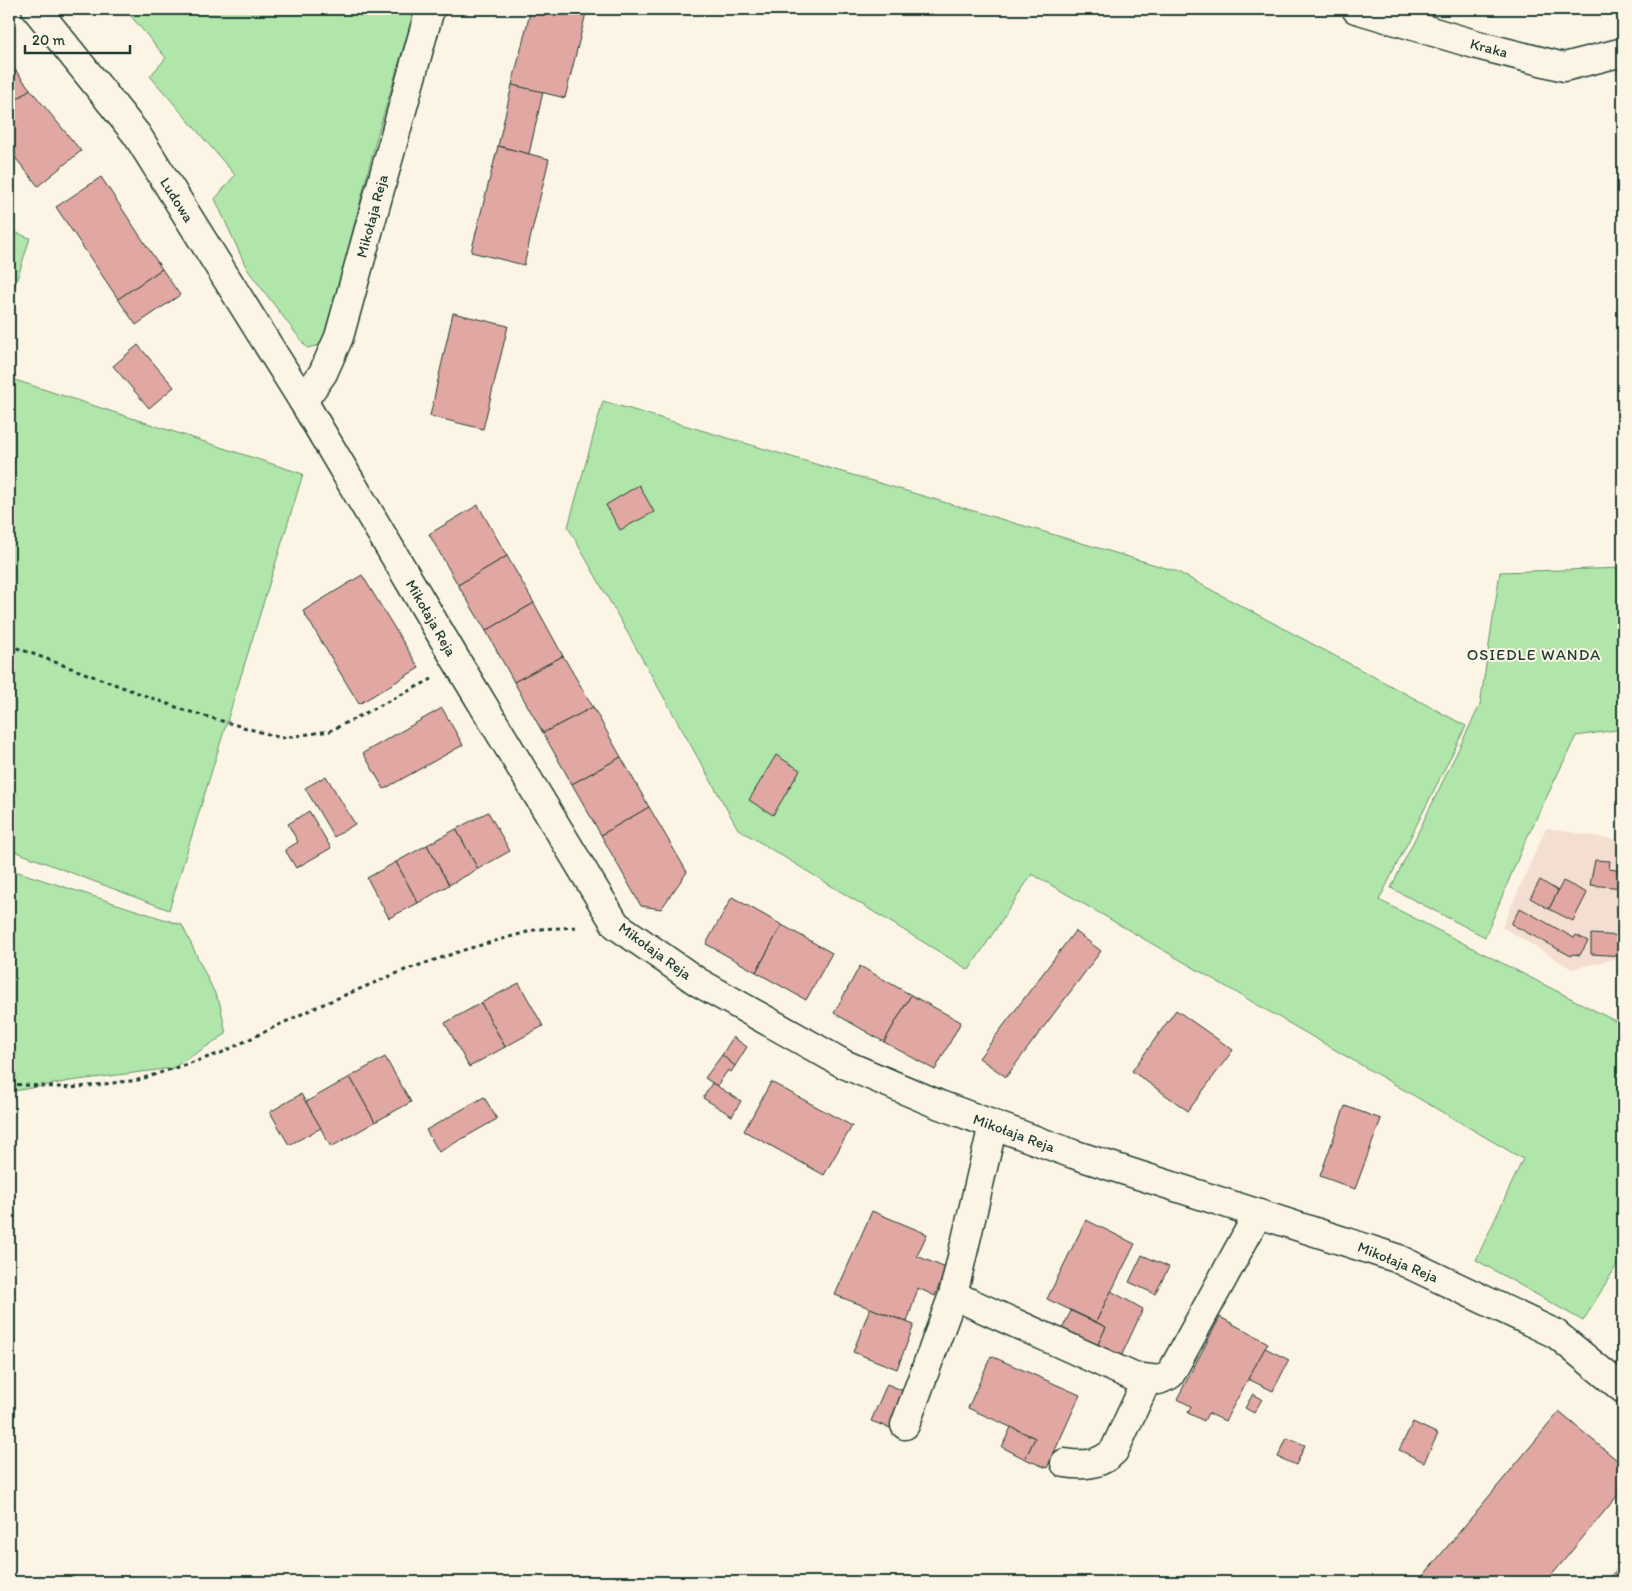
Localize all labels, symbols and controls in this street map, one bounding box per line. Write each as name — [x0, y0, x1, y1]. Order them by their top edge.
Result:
scale bar — [25, 22, 130, 54]
text: 20 m — [32, 31, 66, 49]
street label: Kraka — [1468, 34, 1510, 62]
street label: Mikołaja Reja — [352, 172, 392, 260]
street label: Ludowa — [156, 174, 198, 226]
street label: Mikołaja Reja — [402, 576, 460, 660]
district label: OSIEDLE WANDA — [1467, 645, 1601, 664]
street label: Mikołaja Reja — [615, 919, 695, 984]
street label: Mikołaja Reja — [971, 1110, 1058, 1156]
street label: Mikołaja Reja — [1355, 1238, 1441, 1286]

